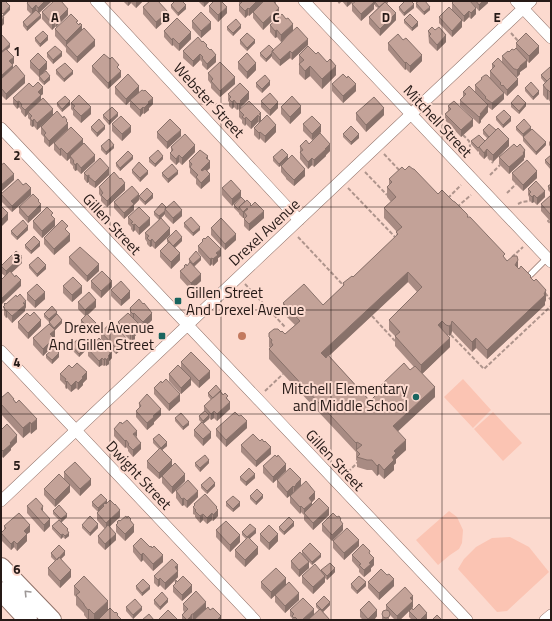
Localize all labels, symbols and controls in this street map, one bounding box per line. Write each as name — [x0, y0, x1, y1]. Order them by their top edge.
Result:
text: A — [51, 7, 59, 27]
text: B — [162, 7, 170, 27]
text: C — [272, 7, 280, 27]
text: D — [382, 7, 390, 27]
text: E — [493, 7, 501, 27]
text: 1 — [13, 41, 21, 61]
street label: Webster Street — [168, 57, 250, 143]
street label: Mitchell Street — [398, 79, 478, 163]
text: 2 — [13, 145, 21, 165]
street label: Gillen Street — [77, 188, 147, 261]
street label: Drexel Avenue — [223, 193, 305, 271]
text: 3 — [13, 248, 21, 268]
place label: Gillen Street And Drexel Avenue — [186, 281, 304, 321]
marker: Gillen Street And Drexel Avenue — [173, 296, 183, 306]
place label: Drexel Avenue And Gillen Street — [49, 316, 155, 356]
marker: Drexel Avenue And Gillen Street — [157, 331, 167, 341]
text: 4 — [13, 352, 21, 372]
place label: Mitchell Elementary and Middle School — [282, 377, 408, 417]
marker: Mitchell Elementary and Middle School — [411, 392, 421, 402]
street label: Gillen Street — [300, 424, 370, 497]
street label: Dwight Street — [101, 435, 178, 515]
text: 5 — [13, 455, 21, 475]
text: 6 — [13, 559, 21, 579]
one-way arrow — [24, 590, 31, 598]

